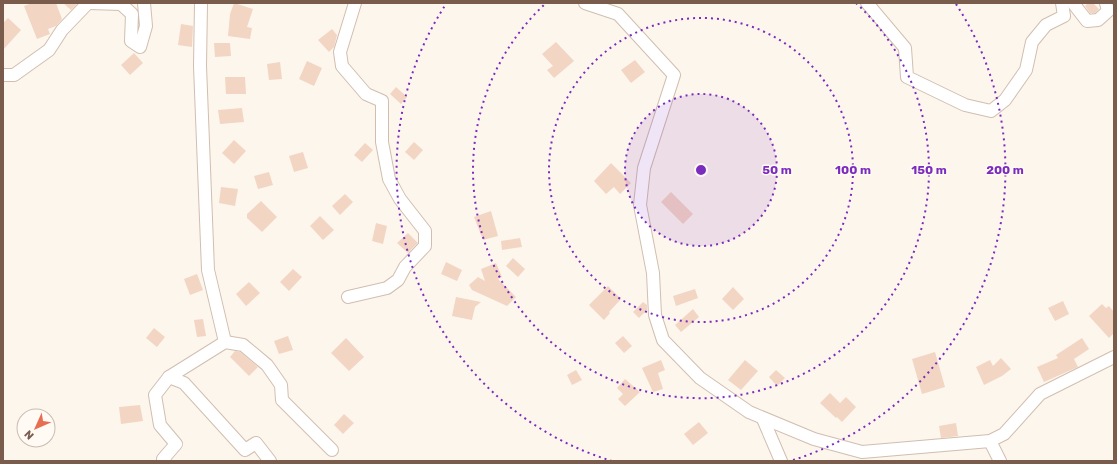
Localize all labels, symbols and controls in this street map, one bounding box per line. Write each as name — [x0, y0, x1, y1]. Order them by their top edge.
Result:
centre of rings — [694, 163, 708, 177]
text: 50 m — [762, 163, 792, 177]
text: 100 m — [835, 163, 871, 177]
text: 150 m — [911, 163, 947, 177]
text: 200 m — [986, 163, 1024, 177]
north arrow — [16, 408, 56, 448]
text: N — [22, 427, 37, 442]

